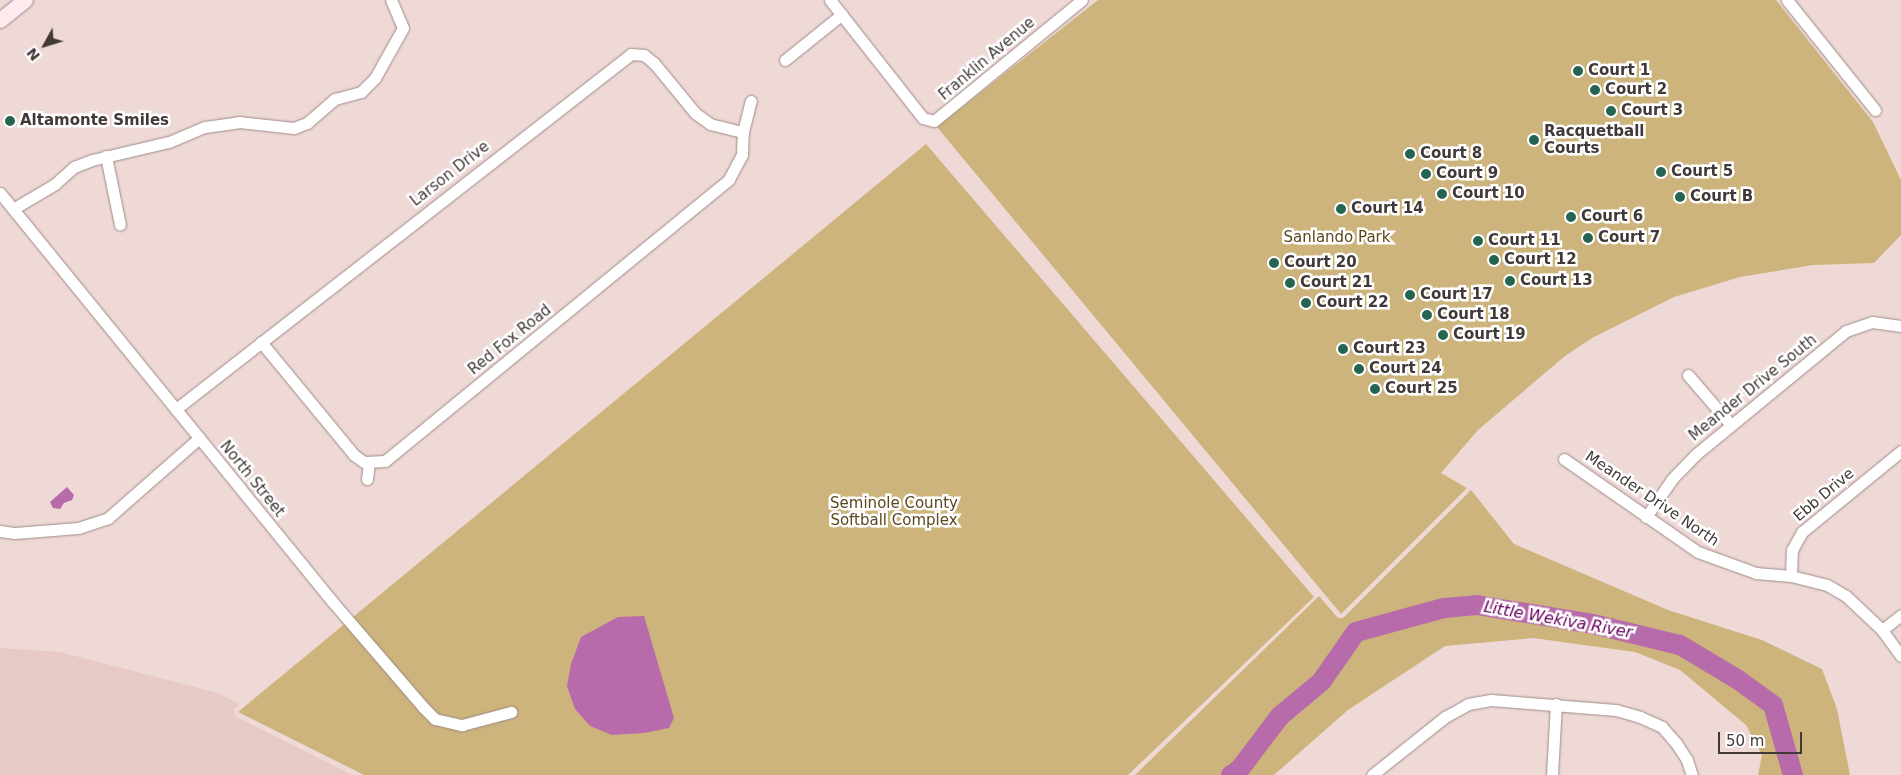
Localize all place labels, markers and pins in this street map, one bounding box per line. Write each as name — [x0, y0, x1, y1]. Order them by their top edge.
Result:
place label: Court 1 — [1588, 62, 1650, 80]
marker: Court 1 — [1572, 65, 1584, 77]
place label: Court 2 — [1605, 81, 1667, 99]
marker: Court 2 — [1589, 84, 1601, 96]
place label: Court 3 — [1621, 102, 1683, 120]
marker: Court 3 — [1605, 105, 1617, 117]
place label: Altamonte Smiles — [20, 112, 169, 130]
marker: Altamonte Smiles — [4, 115, 16, 127]
place label: Racquetball Courts — [1544, 122, 1644, 157]
marker: Racquetball Courts — [1528, 134, 1540, 146]
place label: Court 8 — [1420, 145, 1482, 163]
marker: Court 8 — [1404, 148, 1416, 160]
place label: Court 5 — [1671, 163, 1733, 181]
place label: Court 9 — [1436, 165, 1498, 183]
marker: Court 5 — [1655, 166, 1667, 178]
marker: Court 9 — [1420, 168, 1432, 180]
place label: Court 10 — [1452, 185, 1525, 203]
marker: Court 10 — [1436, 188, 1448, 200]
place label: Court B — [1690, 188, 1753, 206]
marker: Court B — [1674, 191, 1686, 203]
place label: Court 14 — [1351, 200, 1424, 218]
marker: Court 14 — [1335, 203, 1347, 215]
place label: Court 6 — [1581, 208, 1643, 226]
marker: Court 6 — [1565, 211, 1577, 223]
place label: Court 7 — [1598, 229, 1660, 247]
place label: Court 11 — [1488, 232, 1561, 250]
marker: Court 7 — [1582, 232, 1594, 244]
marker: Court 11 — [1472, 235, 1484, 247]
place label: Court 12 — [1504, 251, 1577, 269]
place label: Court 20 — [1284, 254, 1357, 272]
marker: Court 12 — [1488, 254, 1500, 266]
marker: Court 20 — [1268, 257, 1280, 269]
place label: Court 13 — [1520, 272, 1593, 290]
place label: Court 21 — [1300, 274, 1373, 292]
marker: Court 13 — [1504, 275, 1516, 287]
marker: Court 21 — [1284, 277, 1296, 289]
place label: Court 17 — [1420, 286, 1493, 304]
marker: Court 17 — [1404, 289, 1416, 301]
place label: Court 22 — [1316, 294, 1389, 312]
marker: Court 22 — [1300, 297, 1312, 309]
place label: Court 18 — [1437, 306, 1510, 324]
marker: Court 18 — [1421, 309, 1433, 321]
place label: Court 19 — [1453, 326, 1526, 344]
marker: Court 19 — [1437, 329, 1449, 341]
place label: Court 23 — [1353, 340, 1426, 358]
marker: Court 23 — [1337, 343, 1349, 355]
place label: Court 24 — [1369, 360, 1442, 378]
marker: Court 24 — [1353, 363, 1365, 375]
place label: Court 25 — [1385, 380, 1458, 398]
marker: Court 25 — [1369, 383, 1381, 395]

